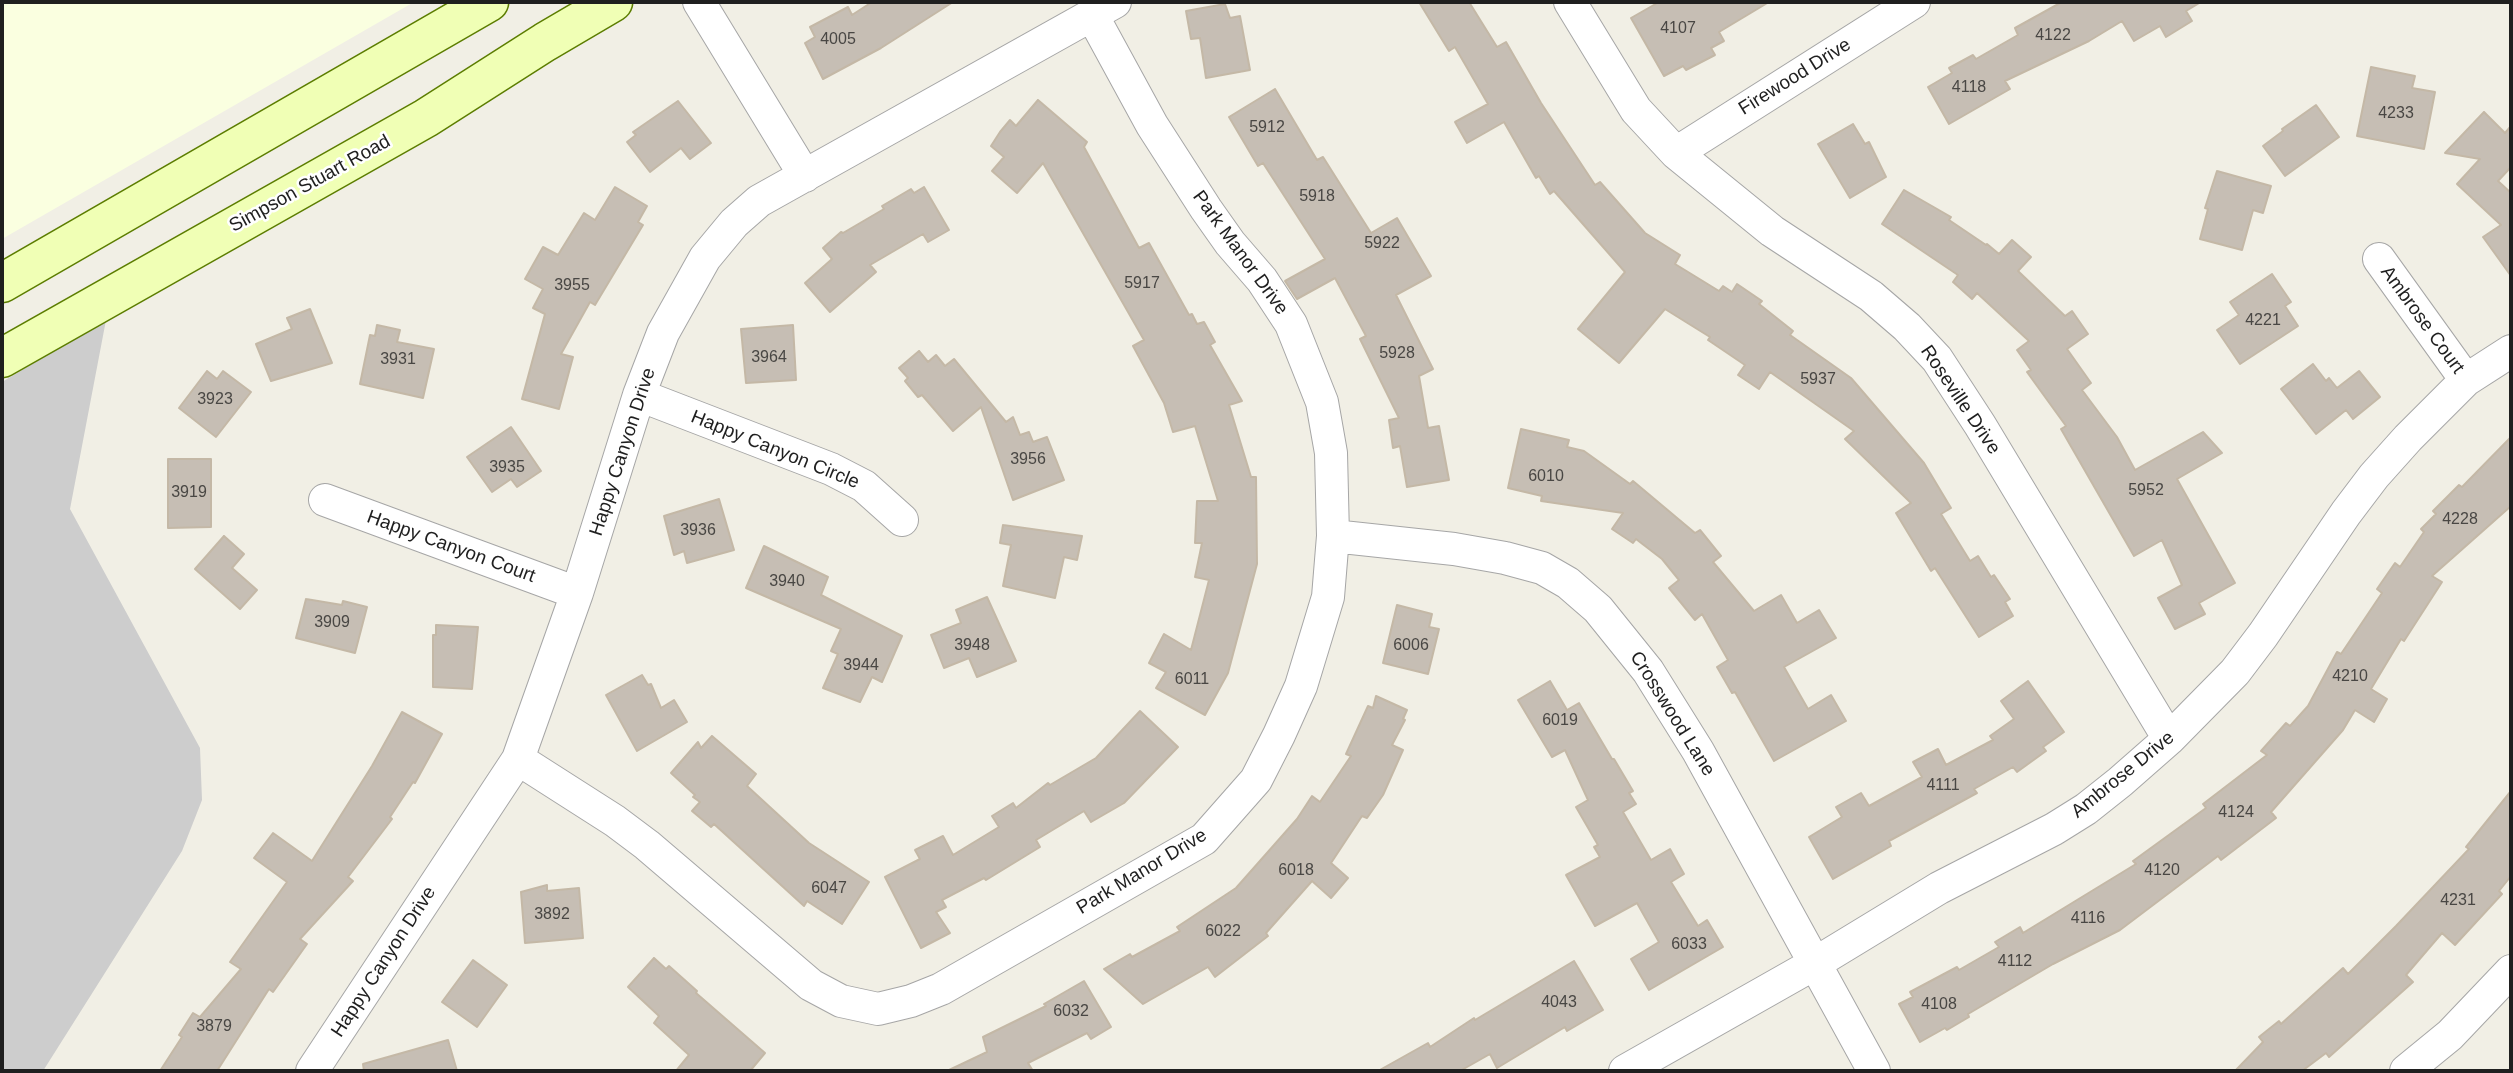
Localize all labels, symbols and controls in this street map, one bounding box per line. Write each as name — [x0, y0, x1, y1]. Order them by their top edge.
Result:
house number: 4107 — [1660, 19, 1696, 39]
house number: 4122 — [2035, 26, 2071, 46]
house number: 4005 — [820, 30, 856, 50]
street label: Firewood Drive — [1735, 33, 1855, 121]
house number: 4118 — [1952, 78, 1986, 98]
house number: 4233 — [2378, 104, 2414, 124]
house number: 5912 — [1249, 118, 1285, 138]
street label: Simpson Stuart Road — [225, 130, 395, 238]
street label: Park Manor Drive — [1187, 187, 1293, 319]
house number: 5918 — [1299, 187, 1335, 207]
house number: 5922 — [1364, 234, 1400, 254]
street label: Ambrose Court — [2375, 262, 2469, 378]
house number: 5917 — [1124, 274, 1160, 294]
house number: 3955 — [554, 276, 590, 296]
house number: 4221 — [2245, 311, 2281, 331]
street label: Roseville Drive — [1915, 341, 2005, 459]
house number: 5928 — [1379, 344, 1415, 364]
house number: 3964 — [751, 348, 787, 368]
house number: 3931 — [380, 350, 416, 370]
street label: Happy Canyon Drive — [585, 365, 661, 539]
house number: 5937 — [1800, 370, 1836, 390]
house number: 3923 — [197, 390, 233, 410]
street label: Happy Canyon Circle — [688, 406, 862, 494]
house number: 3956 — [1010, 450, 1046, 470]
house number: 3935 — [489, 458, 525, 478]
house number: 6010 — [1528, 467, 1564, 487]
house number: 5952 — [2128, 481, 2164, 501]
house number: 3919 — [171, 483, 207, 503]
street label: Happy Canyon Court — [364, 506, 538, 588]
house number: 4228 — [2442, 510, 2478, 530]
house number: 3936 — [680, 521, 716, 541]
house number: 3940 — [769, 572, 805, 592]
house number: 3909 — [314, 613, 350, 633]
house number: 3948 — [954, 636, 990, 656]
house number: 6006 — [1393, 636, 1429, 656]
street label: Crosswood Lane — [1625, 648, 1719, 780]
house number: 3944 — [843, 656, 879, 676]
house number: 4210 — [2332, 667, 2368, 687]
house number: 6011 — [1175, 670, 1209, 690]
house number: 6019 — [1542, 711, 1578, 731]
street label: Ambrose Drive — [2067, 727, 2179, 823]
house number: 4111 — [1926, 776, 1960, 796]
house number: 4124 — [2218, 803, 2254, 823]
street label: Park Manor Drive — [1073, 824, 1211, 920]
house number: 6018 — [1278, 861, 1314, 881]
house number: 4120 — [2144, 861, 2180, 881]
house number: 6047 — [811, 879, 847, 899]
street label: Happy Canyon Drive — [327, 882, 441, 1042]
house number: 4231 — [2440, 891, 2476, 911]
house number: 3892 — [534, 905, 570, 925]
house number: 4116 — [2071, 909, 2105, 929]
house number: 6022 — [1205, 922, 1241, 942]
house number: 6033 — [1671, 935, 1707, 955]
house number: 4112 — [1998, 952, 2032, 972]
house number: 4043 — [1541, 993, 1577, 1013]
house number: 4108 — [1921, 995, 1957, 1015]
house number: 6032 — [1053, 1002, 1089, 1022]
house number: 3879 — [196, 1017, 232, 1037]

